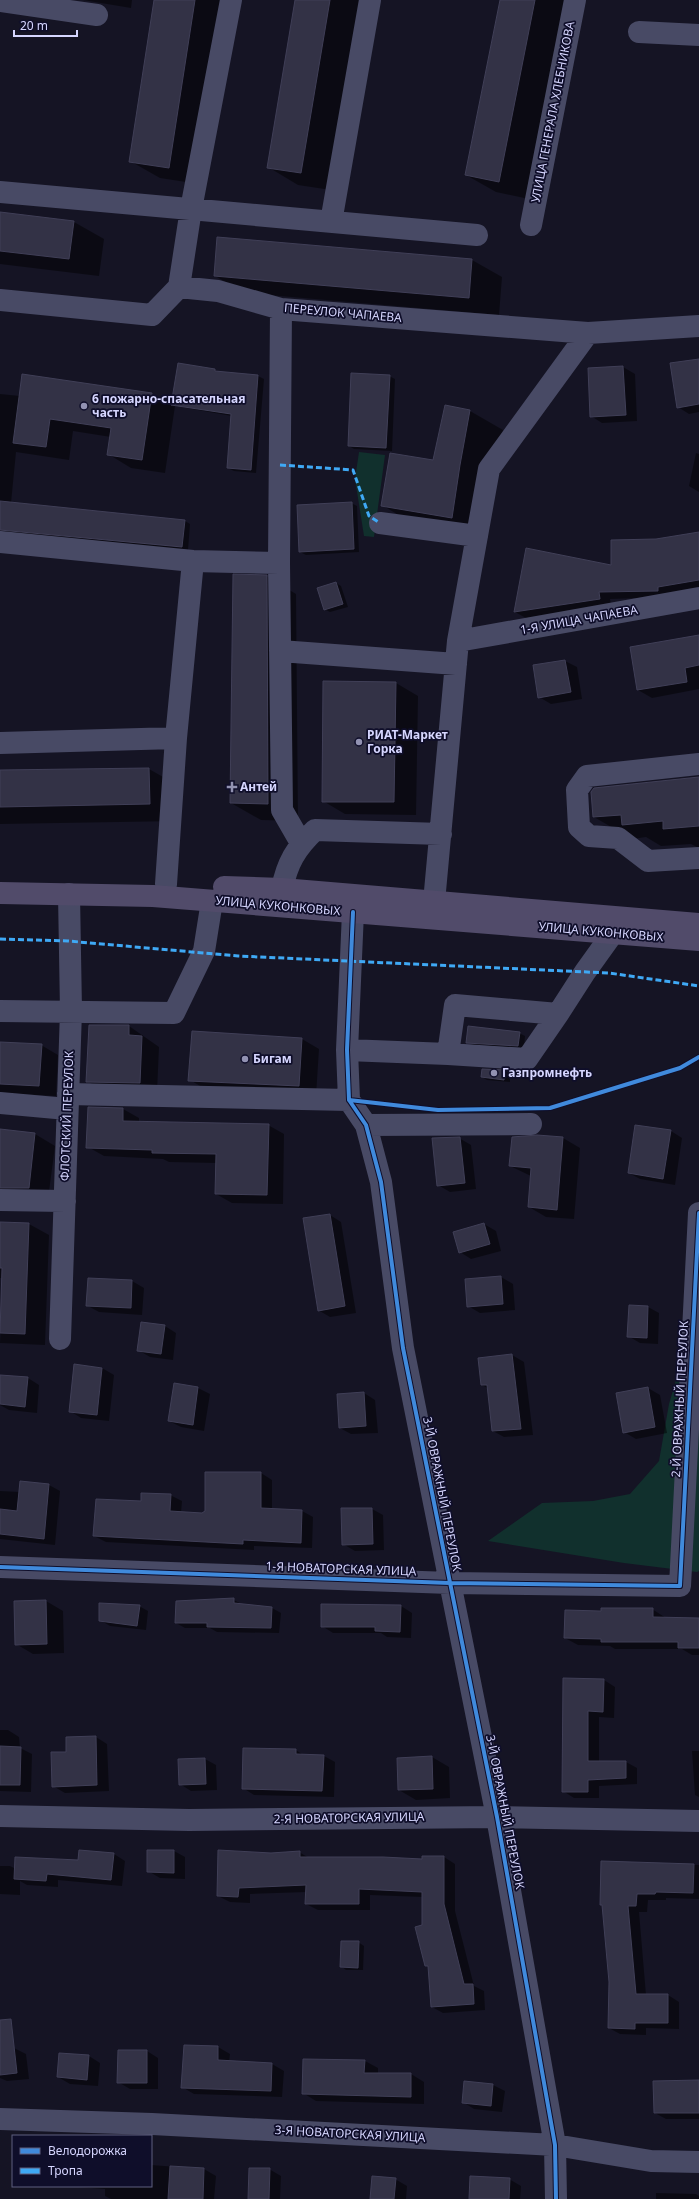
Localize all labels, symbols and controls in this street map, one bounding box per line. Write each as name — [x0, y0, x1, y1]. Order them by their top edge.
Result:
scale bar — [14, 12, 77, 38]
text: 20 m — [20, 17, 48, 34]
street label: УЛИЦА ГЕНЕРАЛА ХЛЕБНИКОВА — [527, 19, 579, 204]
street label: ПЕРЕУЛОК ЧАПАЕВА — [283, 299, 403, 326]
place label: 6 пожарно-спасательная часть — [92, 390, 245, 421]
marker: 6 пожарно-спасательная часть — [79, 401, 89, 411]
street label: 1-Я УЛИЦА ЧАПАЕВА — [519, 601, 639, 638]
place label: РИАТ-Маркет Горка — [367, 726, 448, 757]
marker: РИАТ-Маркет Горка — [354, 737, 364, 747]
place label: Антей — [240, 778, 277, 795]
marker: Антей — [227, 782, 237, 792]
street label: УЛИЦА КУКОНКОВЫХ — [215, 892, 341, 919]
street label: УЛИЦА КУКОНКОВЫХ — [538, 918, 664, 945]
street label: ФЛОТСКИЙ ПЕРЕУЛОК — [56, 1050, 77, 1181]
place label: Бигам — [253, 1050, 292, 1067]
marker: Бигам — [240, 1054, 250, 1064]
place label: Газпромнефть — [502, 1064, 592, 1081]
marker: Газпромнефть — [489, 1068, 499, 1078]
street label: 2-Й ОВРАЖНЫЙ ПЕРЕУЛОК — [667, 1320, 692, 1478]
street label: 3-Й ОВРАЖНЫЙ ПЕРЕУЛОК — [419, 1415, 466, 1573]
street label: 1-Я НОВАТОРСКАЯ УЛИЦА — [265, 1557, 417, 1580]
street label: 3-Й ОВРАЖНЫЙ ПЕРЕУЛОК — [482, 1733, 529, 1891]
street label: 2-Я НОВАТОРСКАЯ УЛИЦА — [273, 1808, 425, 1827]
street label: 3-Я НОВАТОРСКАЯ УЛИЦА — [274, 2121, 426, 2146]
legend — [12, 2135, 152, 2187]
text: Велодорожка — [48, 2142, 127, 2159]
text: Тропа — [48, 2162, 83, 2179]

